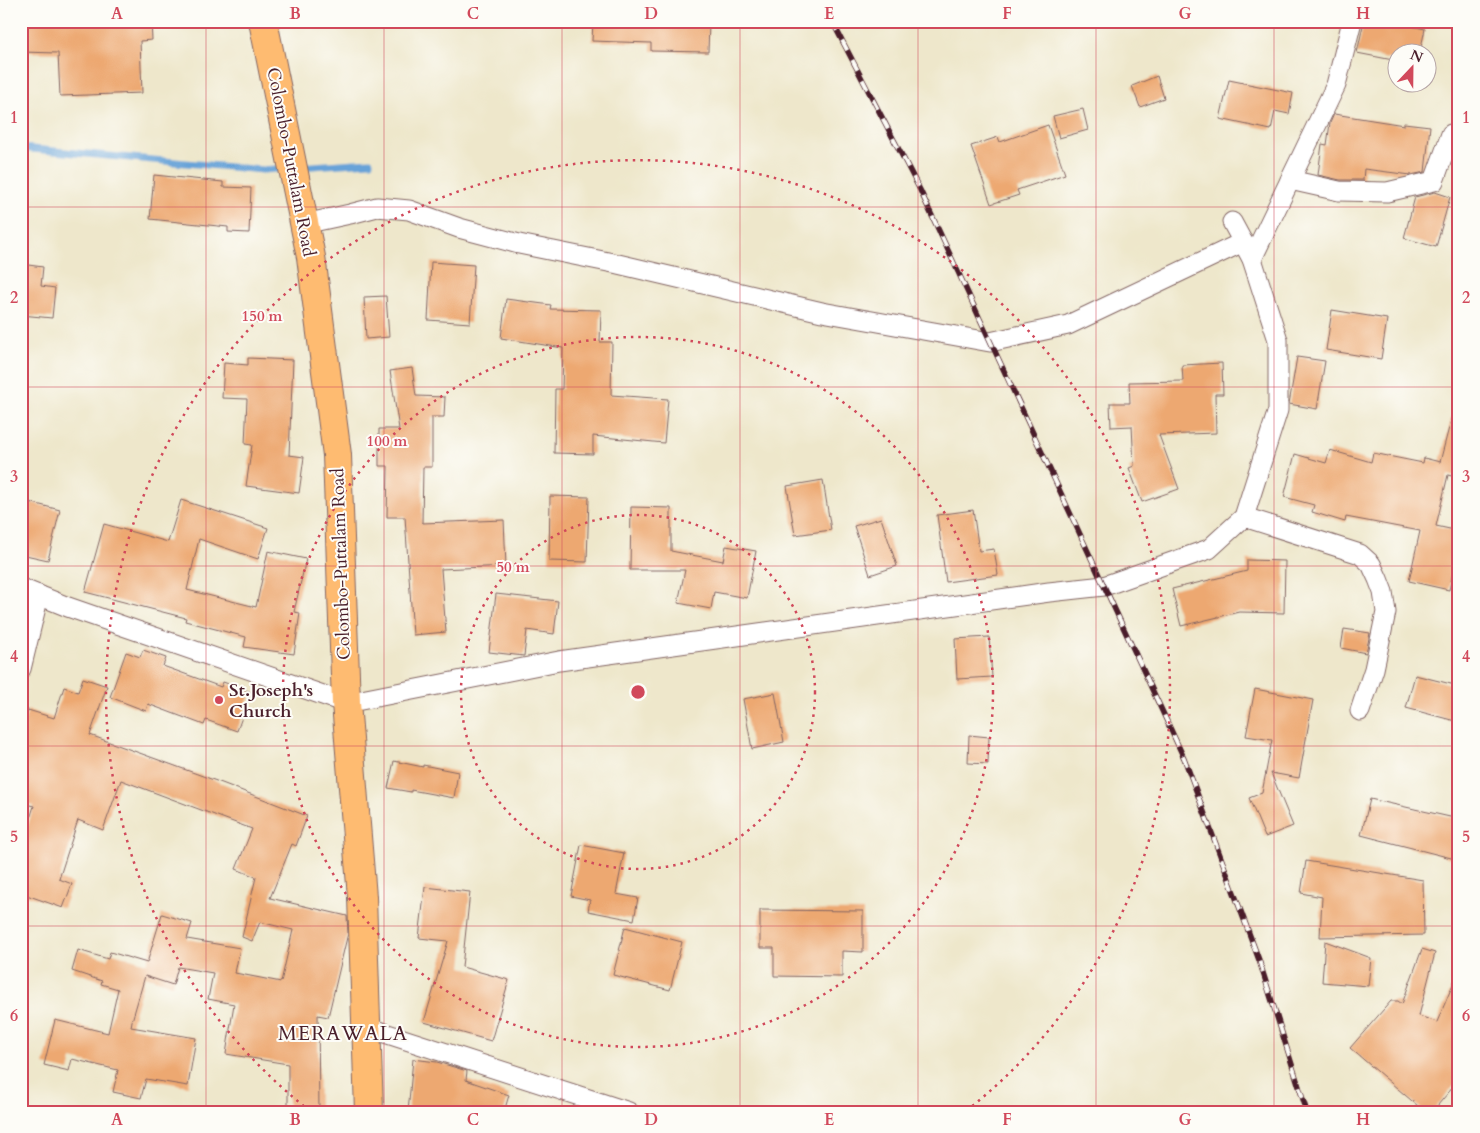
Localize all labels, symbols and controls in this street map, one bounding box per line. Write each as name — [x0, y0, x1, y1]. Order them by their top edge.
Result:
text: A — [111, 3, 123, 25]
text: B — [289, 3, 301, 25]
text: C — [467, 3, 479, 25]
text: D — [644, 3, 658, 25]
text: E — [824, 3, 834, 25]
text: F — [1002, 3, 1012, 25]
text: G — [1178, 3, 1192, 25]
text: H — [1356, 3, 1370, 25]
north arrow — [1388, 42, 1438, 92]
text: N — [1407, 45, 1426, 67]
street label: Colombo-Puttalam Road — [260, 65, 322, 259]
text: 1 — [10, 107, 18, 129]
text: 1 — [1462, 107, 1470, 129]
text: 2 — [10, 287, 18, 309]
text: 2 — [1462, 287, 1470, 309]
text: 150 m — [242, 306, 283, 326]
text: 100 m — [367, 431, 408, 451]
text: 3 — [10, 466, 18, 488]
text: 3 — [1462, 466, 1470, 488]
street label: Colombo-Puttalam Road — [325, 467, 357, 660]
text: 50 m — [496, 557, 530, 577]
text: 4 — [10, 646, 18, 668]
text: 4 — [1462, 646, 1470, 668]
place label: St.Joseph's Church — [229, 678, 313, 724]
centre of rings — [629, 683, 647, 701]
marker: St.Joseph's Church — [213, 694, 225, 706]
text: 5 — [10, 826, 18, 848]
text: 5 — [1462, 826, 1470, 848]
text: 6 — [10, 1005, 18, 1027]
text: 6 — [1462, 1005, 1470, 1027]
district label: MERAWALA — [278, 1020, 408, 1047]
text: A — [111, 1109, 123, 1131]
text: B — [289, 1109, 301, 1131]
text: C — [467, 1109, 479, 1131]
text: D — [644, 1109, 658, 1131]
text: E — [824, 1109, 834, 1131]
text: F — [1002, 1109, 1012, 1131]
text: G — [1178, 1109, 1192, 1131]
text: H — [1356, 1109, 1370, 1131]

